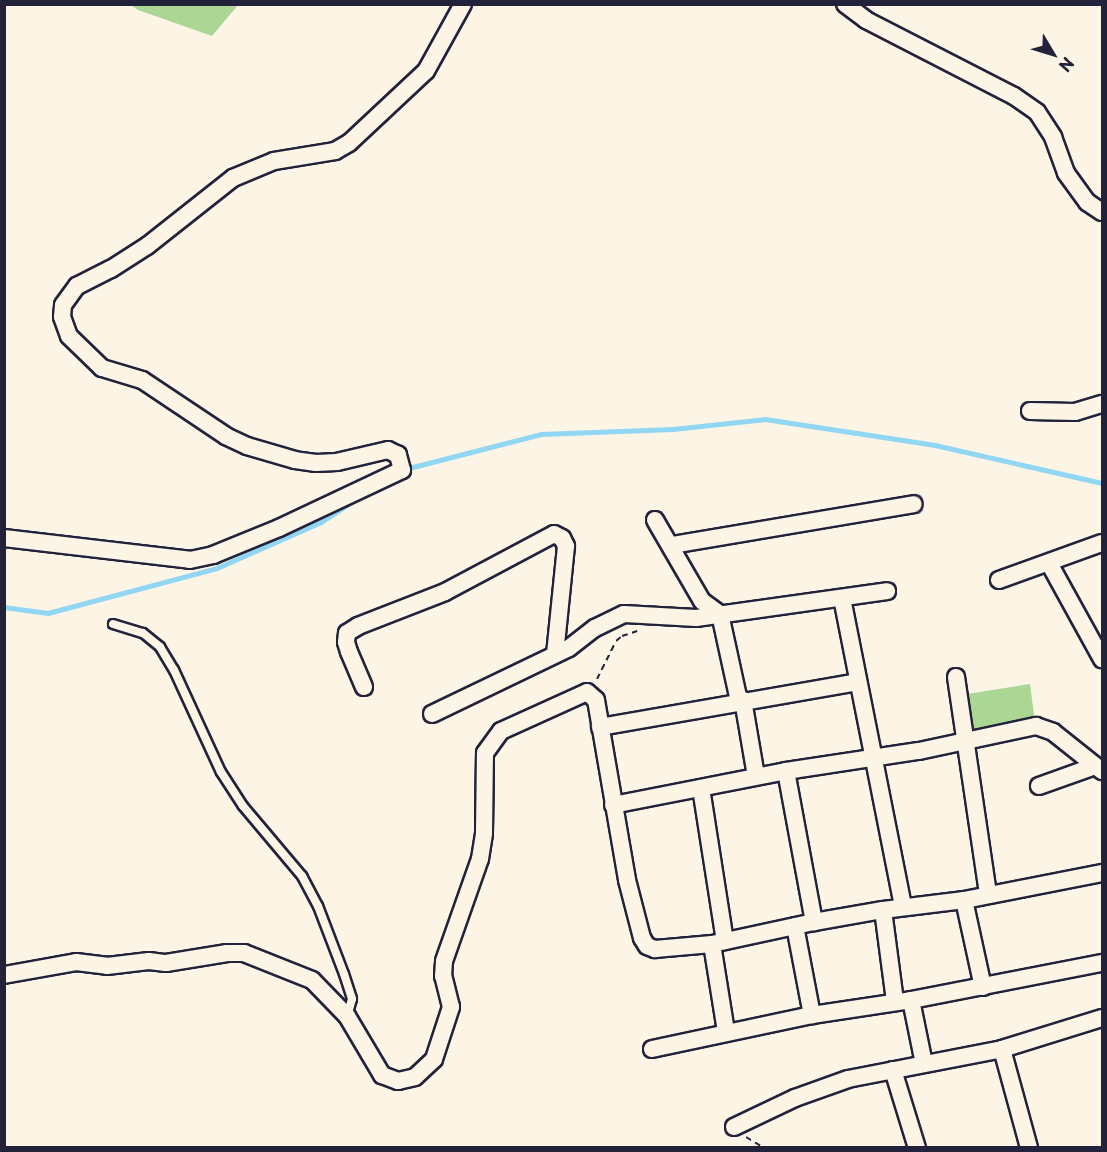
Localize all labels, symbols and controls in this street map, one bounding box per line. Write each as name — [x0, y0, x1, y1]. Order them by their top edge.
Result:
north arrow — [1023, 24, 1083, 84]
text: N — [1054, 53, 1081, 77]

